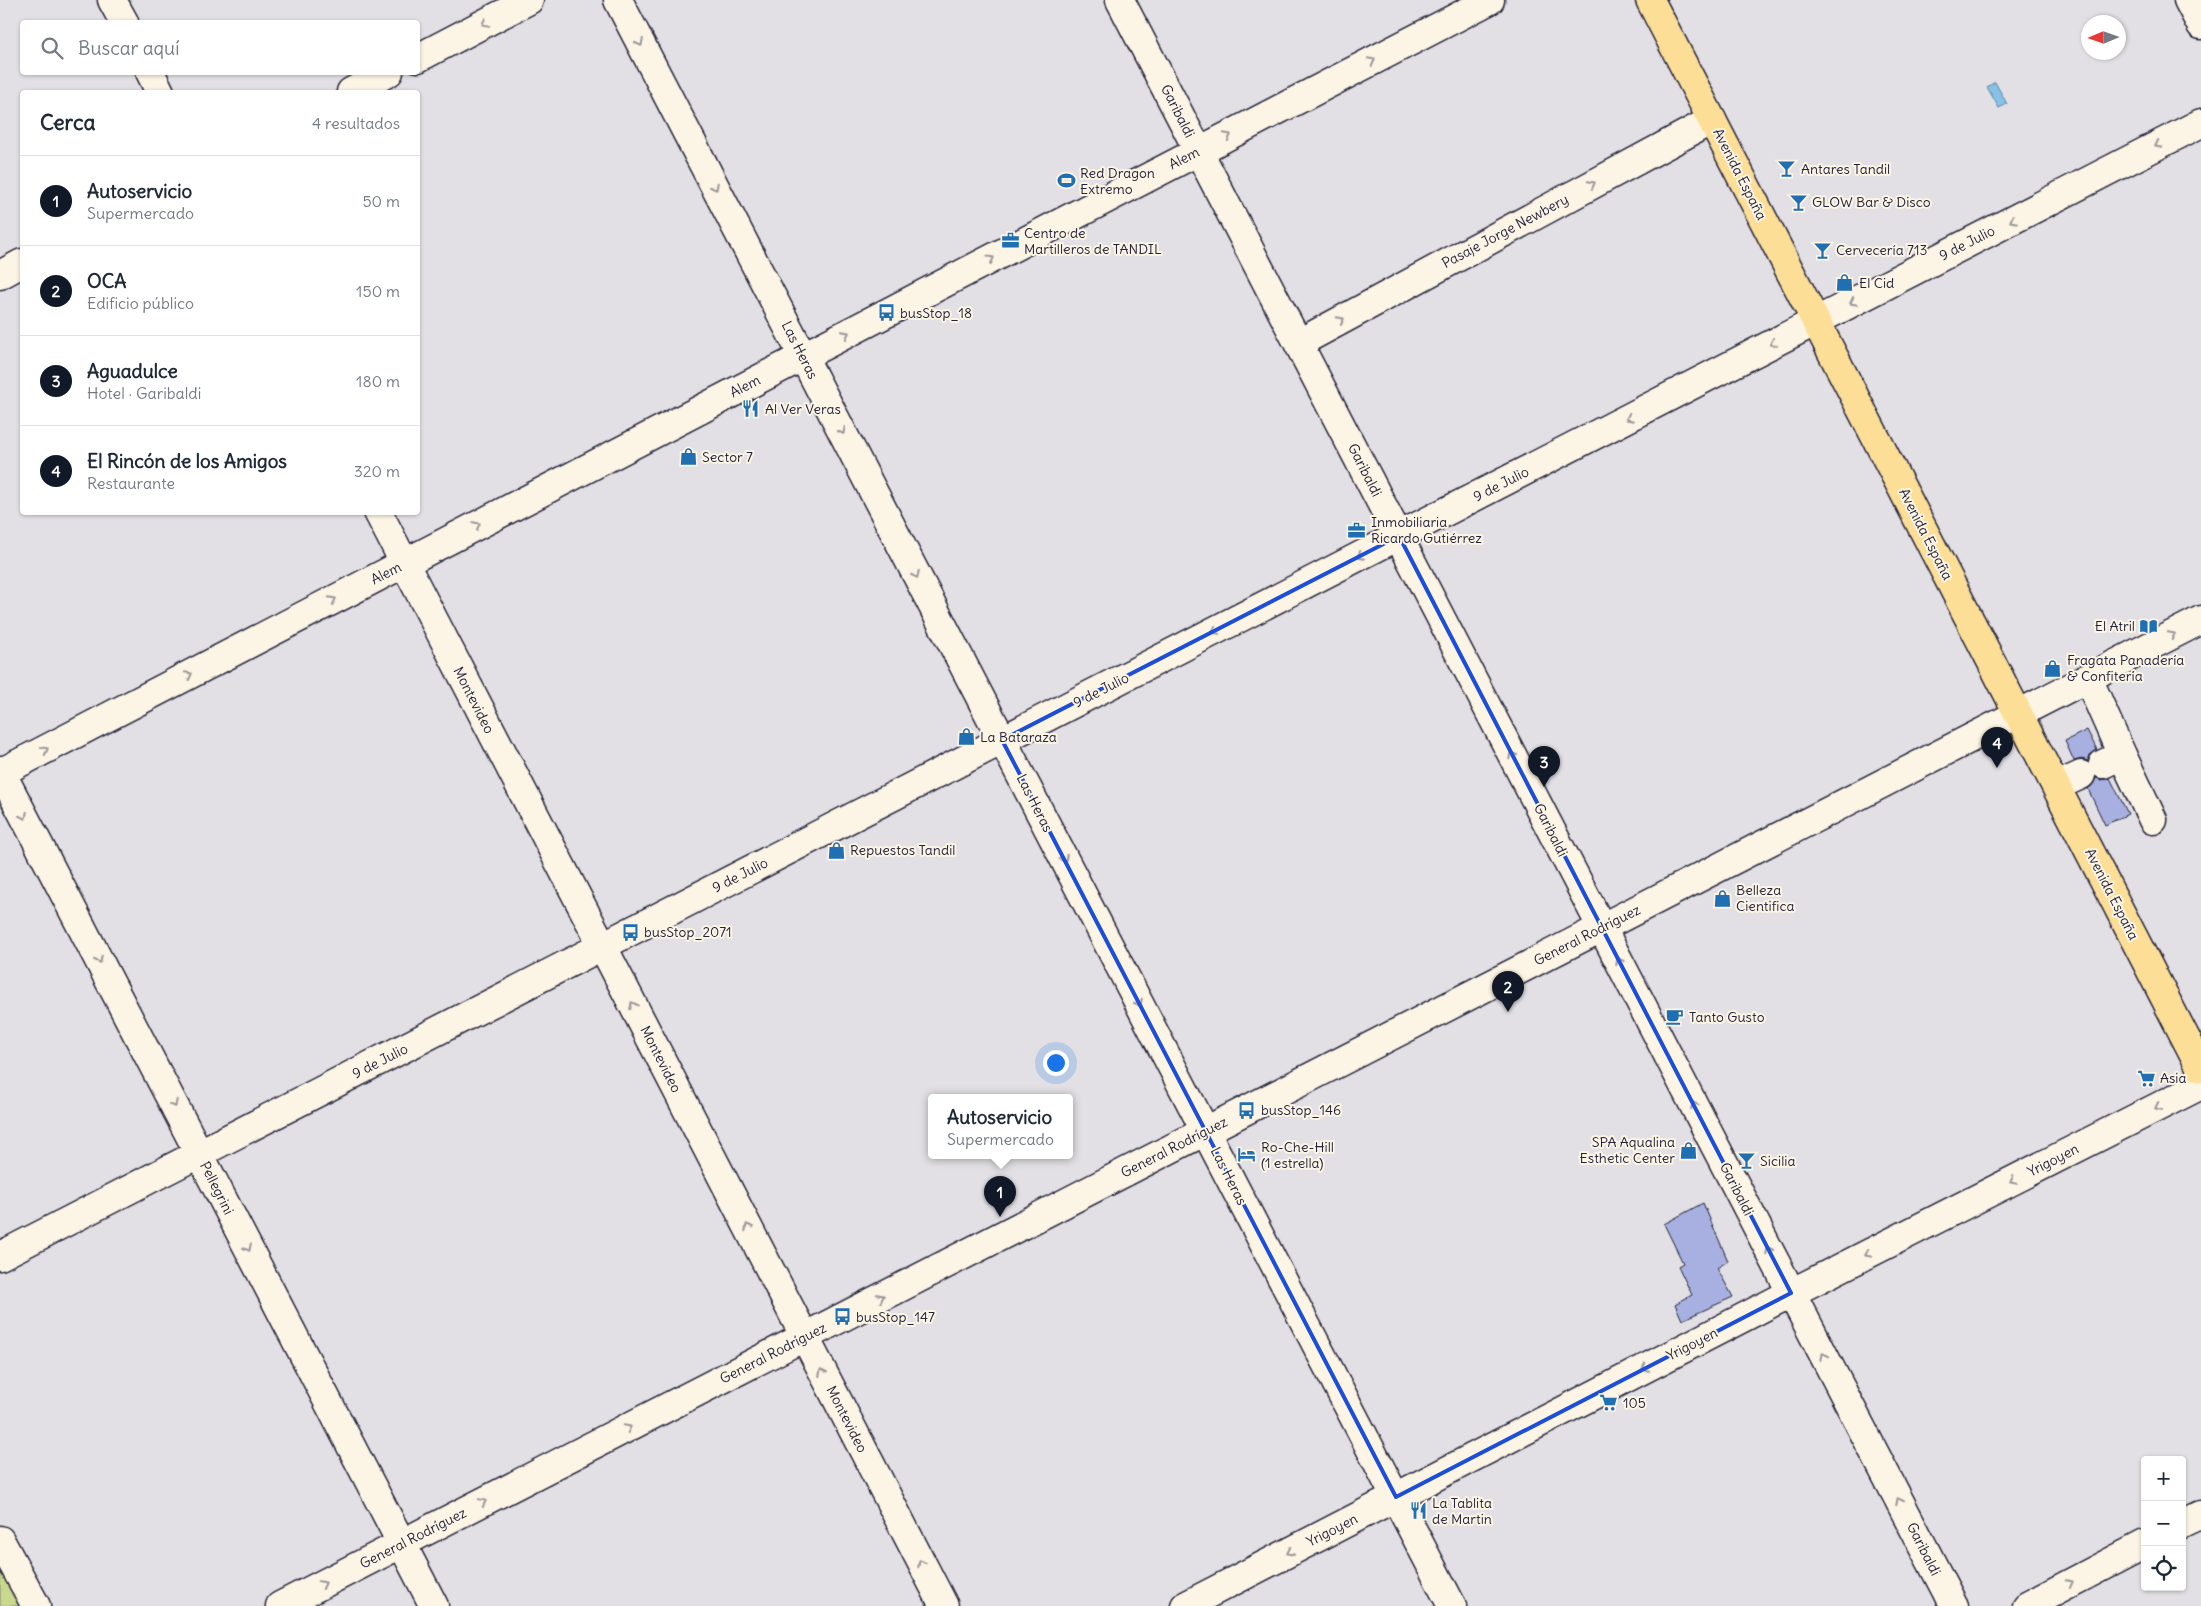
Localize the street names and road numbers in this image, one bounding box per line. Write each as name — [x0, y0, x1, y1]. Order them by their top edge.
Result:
street label: Garibaldi — [1157, 81, 1199, 141]
street label: Avenida España — [1709, 125, 1771, 223]
street label: Alem — [1166, 143, 1202, 173]
street label: Pasaje Jorge Newbery — [1439, 190, 1571, 272]
street label: 9 de Julio — [1936, 221, 1998, 265]
street label: Las Heras — [778, 318, 822, 382]
street label: Alem — [727, 371, 763, 401]
street label: Garibaldi — [1344, 440, 1386, 500]
street label: 9 de Julio — [1470, 462, 1532, 506]
street label: Avenida España — [1895, 485, 1957, 583]
street label: Alem — [368, 558, 404, 588]
street label: Montevideo — [449, 664, 499, 737]
street label: 9 de Julio — [1070, 668, 1132, 712]
street label: Las Heras — [1013, 771, 1057, 835]
street label: Garibaldi — [1530, 800, 1572, 860]
street label: Avenida España — [2081, 845, 2143, 943]
street label: 9 de Julio — [709, 853, 771, 897]
street label: General Rodríguez — [1531, 900, 1644, 970]
street label: Montevideo — [636, 1023, 686, 1096]
street label: 9 de Julio — [349, 1039, 411, 1083]
street label: General Rodríguez — [1118, 1112, 1231, 1182]
street label: Yrigoyen — [2024, 1139, 2082, 1181]
street label: Las Heras — [1207, 1144, 1251, 1208]
street label: Pellegrini — [196, 1158, 238, 1218]
street label: Garibaldi — [1716, 1159, 1758, 1219]
street label: General Rodríguez — [717, 1318, 830, 1388]
street label: Yrigoyen — [1663, 1323, 1721, 1365]
street label: Montevideo — [822, 1383, 872, 1456]
street label: General Rodríguez — [357, 1503, 470, 1573]
street label: Yrigoyen — [1303, 1509, 1361, 1551]
street label: Garibaldi — [1903, 1519, 1945, 1579]

